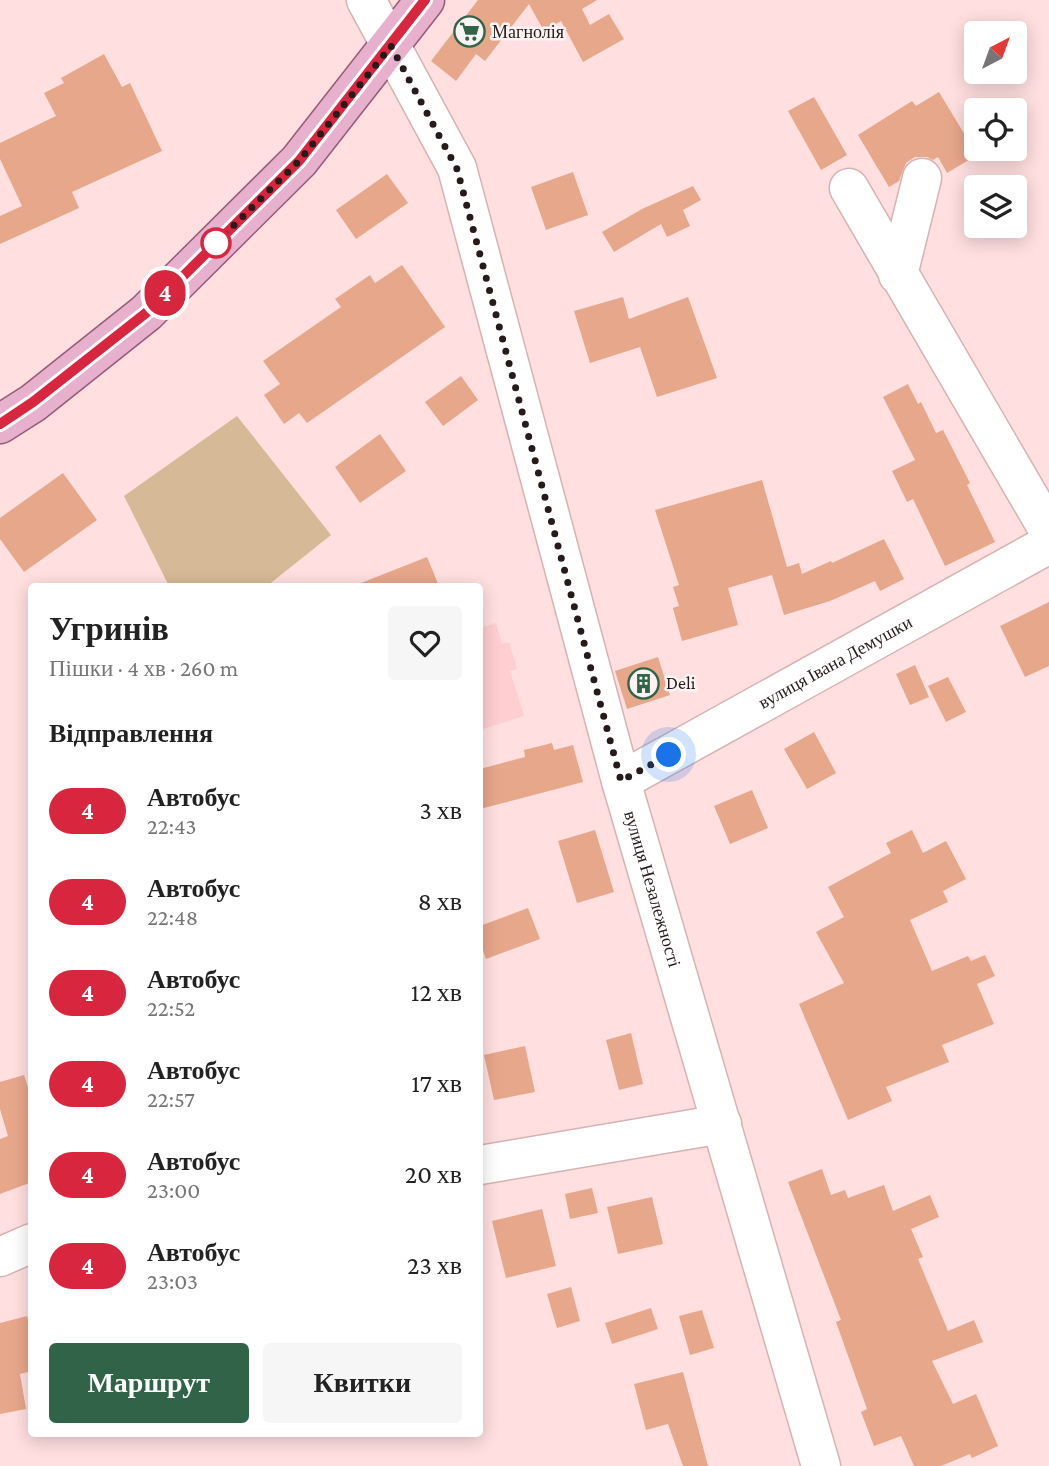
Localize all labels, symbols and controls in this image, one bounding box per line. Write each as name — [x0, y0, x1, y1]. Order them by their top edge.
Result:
supermarket icon: Магнолія — [452, 15, 486, 49]
north arrow — [964, 21, 1027, 84]
map controls — [964, 21, 1027, 238]
place label: Магнолія — [492, 22, 564, 42]
button: locate — [964, 98, 1027, 161]
button: layers — [964, 175, 1027, 238]
unlabelled marker — [201, 228, 231, 258]
line badge: 4 — [142, 270, 188, 316]
text: 4 — [159, 279, 171, 306]
button: heart — [388, 606, 462, 680]
text: Угринів — [49, 610, 169, 647]
street label: вулиця Івана Демушки — [755, 612, 916, 713]
text: Пішки · 4 хв · 260 m — [49, 655, 238, 681]
building icon: Deli — [626, 666, 660, 700]
place label: Deli — [666, 673, 696, 693]
text: Відправлення — [49, 719, 213, 748]
your location — [651, 737, 686, 772]
text: Автобус — [147, 783, 240, 812]
text: 3 хв — [420, 796, 462, 825]
text: 4 — [81, 797, 94, 824]
street label: вулиця Незалежності — [620, 808, 685, 969]
text: 22:43 — [147, 813, 197, 839]
text: Автобус — [147, 874, 240, 903]
text: 8 хв — [418, 887, 462, 916]
text: 4 — [81, 888, 94, 915]
text: 22:48 — [147, 904, 198, 930]
text: Автобус — [147, 965, 240, 994]
text: 12 хв — [411, 978, 462, 1007]
text: 4 — [81, 979, 94, 1006]
text: 22:52 — [147, 995, 195, 1021]
text: Автобус — [147, 1056, 240, 1085]
text: 17 хв — [411, 1069, 462, 1098]
text: 4 — [81, 1070, 94, 1097]
text: 22:57 — [147, 1086, 195, 1112]
text: Автобус — [147, 1147, 240, 1176]
text: 20 хв — [405, 1160, 462, 1189]
text: 4 — [81, 1161, 94, 1188]
text: 23:00 — [147, 1177, 200, 1203]
text: Автобус — [147, 1238, 240, 1267]
text: 23 хв — [407, 1251, 462, 1280]
text: 4 — [81, 1252, 94, 1279]
text: 23:03 — [147, 1268, 198, 1294]
button: Маршрут — [49, 1343, 249, 1423]
button: Квитки — [263, 1343, 462, 1423]

